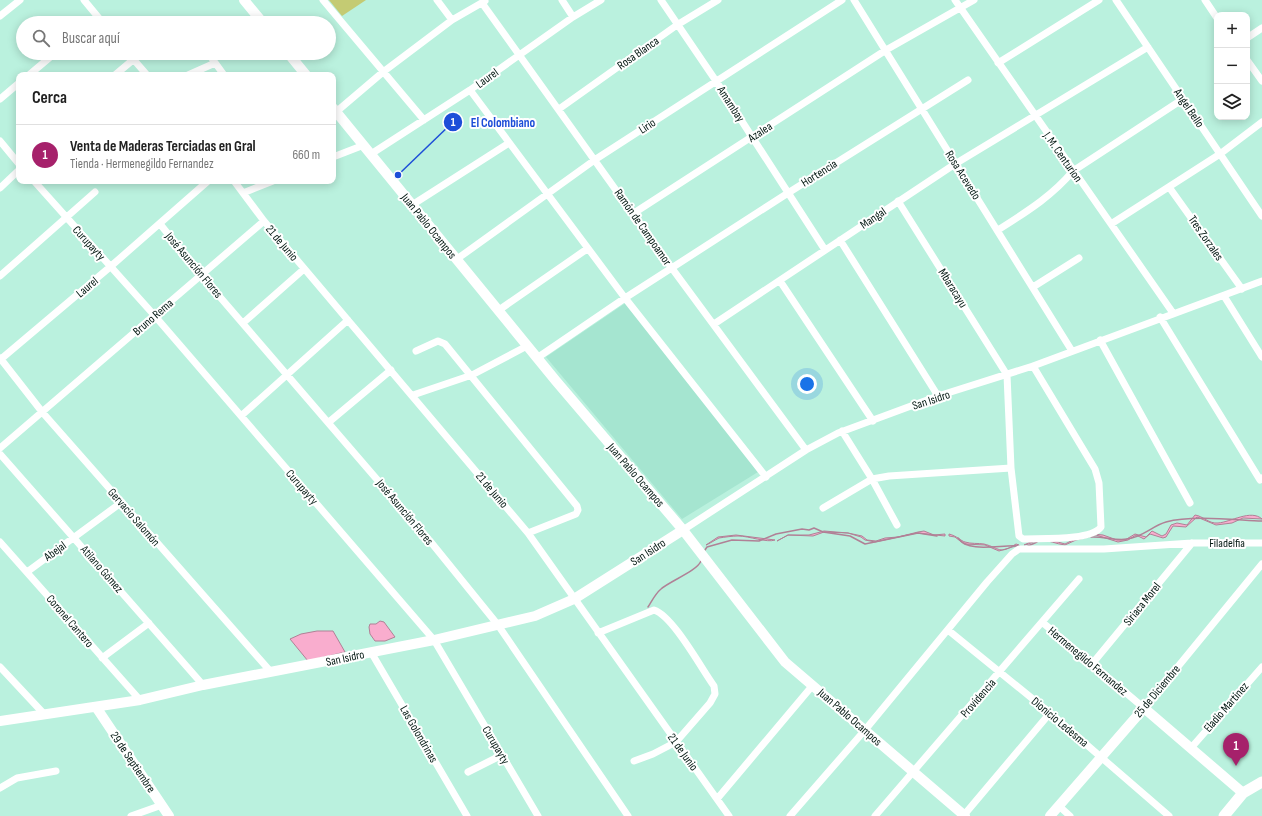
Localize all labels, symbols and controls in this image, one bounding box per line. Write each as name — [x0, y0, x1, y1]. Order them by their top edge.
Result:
map controls — [1214, 12, 1250, 120]
button: + — [1214, 12, 1250, 48]
search box — [16, 16, 336, 60]
icon: search — [30, 27, 52, 49]
text: Buscar aquí — [62, 29, 120, 48]
street label: Rosa Blanca — [614, 33, 662, 73]
button: − — [1214, 48, 1250, 84]
street label: Laurel — [473, 65, 502, 92]
street label: Amambay — [713, 83, 748, 125]
button: layers — [1214, 84, 1250, 120]
street label: Angel Bello — [1170, 85, 1207, 131]
text: Cerca — [32, 88, 67, 108]
callout: El Colombiano — [443, 110, 544, 135]
text: 1 — [451, 115, 456, 130]
text: El Colombiano — [471, 115, 536, 131]
street label: Lirio — [636, 115, 659, 137]
street label: Azalea — [745, 119, 776, 146]
street label: J. M. Centurion — [1039, 128, 1085, 185]
text: Venta de Maderas Terciadas en Gral — [70, 137, 256, 156]
text: 1 — [42, 147, 48, 163]
text: 660 m — [292, 147, 320, 163]
street label: Rosa Acevedo — [942, 148, 984, 203]
text: Tienda · Hermenegildo Fernandez — [70, 156, 214, 172]
street label: Hortencia — [798, 156, 840, 190]
street label: Ramón de Campoamor — [611, 186, 675, 269]
street label: Juan Pablo Ocampos — [397, 190, 460, 262]
street label: Mangal — [857, 204, 889, 233]
street label: Tres Zorzales — [1185, 213, 1227, 264]
street label: 21 de Junio — [262, 222, 301, 264]
street label: Curupayty — [69, 223, 108, 264]
street label: José Asunción Flores — [161, 229, 226, 301]
street label: Mbaracayu — [935, 266, 970, 311]
street label: Laurel — [73, 274, 101, 301]
street label: Bruno Rema — [130, 296, 177, 339]
your location — [797, 374, 817, 394]
street label: San Isidro — [910, 387, 952, 414]
street label: Juan Pablo Ocampos — [603, 439, 667, 510]
street label: Curupayty — [282, 467, 321, 508]
street label: 21 de Junio — [472, 469, 511, 511]
street label: José Asunción Flores — [372, 476, 437, 548]
street label: Gervacio Salomón — [104, 485, 163, 549]
street label: San Isidro — [628, 536, 669, 569]
street label: Filadelfia — [1209, 536, 1245, 551]
street label: Abejal — [40, 538, 69, 565]
street label: Atilano Gómez — [76, 542, 127, 597]
street label: Siriaca Morel — [1120, 580, 1164, 629]
street label: Coronel Cantero — [43, 592, 97, 651]
street label: Hermenegildo Fernandez — [1045, 624, 1131, 700]
street label: San Isidro — [324, 647, 366, 670]
street label: 25 de Diciembre — [1131, 662, 1184, 721]
street label: Providencia — [957, 676, 1000, 721]
street label: Eladio Martinez — [1201, 679, 1253, 735]
street label: Juan Pablo Ocampos — [814, 685, 885, 749]
street label: Dionicio Ledesma — [1028, 694, 1092, 751]
street label: Las Golondrinas — [396, 703, 441, 765]
street label: Curupayty — [479, 723, 513, 767]
street label: 29 de Septiembre — [107, 729, 159, 796]
street label: 21 de Junio — [664, 731, 701, 774]
pin: 1 — [1223, 733, 1249, 766]

